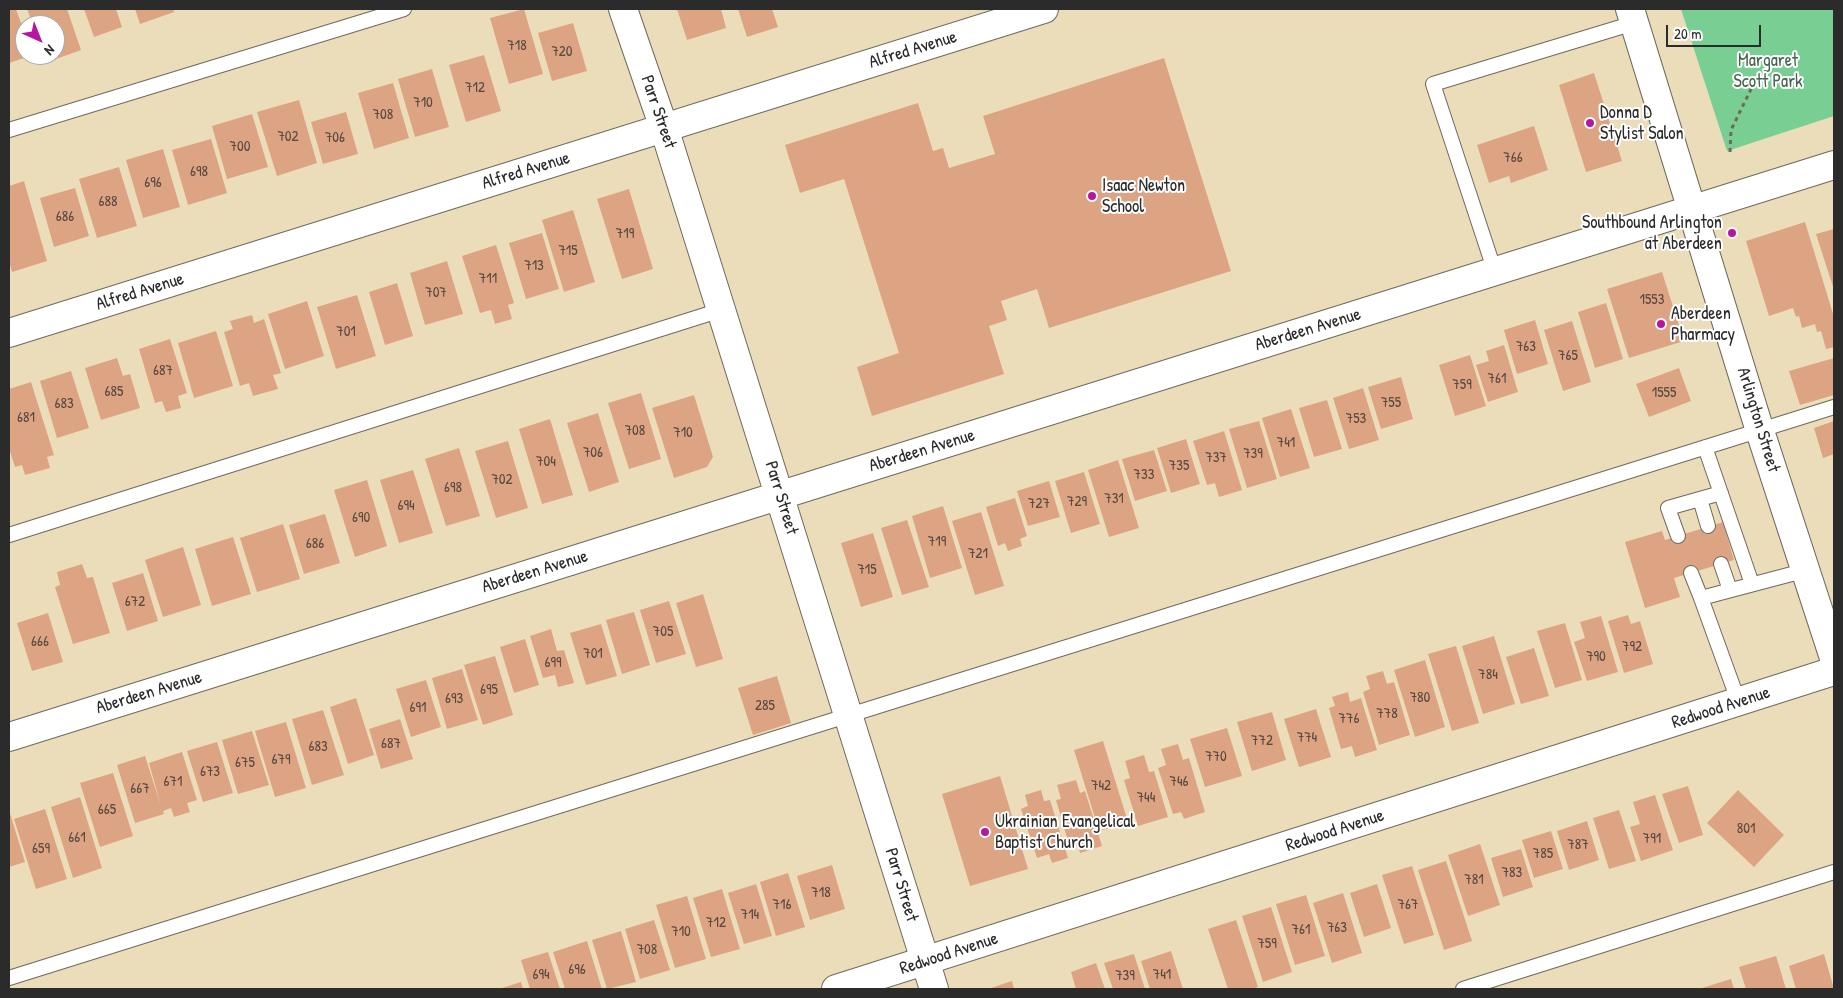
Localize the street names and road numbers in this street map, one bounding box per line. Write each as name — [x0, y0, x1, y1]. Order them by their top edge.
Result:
street label: Alfred Avenue — [866, 26, 960, 74]
street label: Parr Street — [635, 73, 681, 151]
street label: Alfred Avenue — [479, 147, 573, 195]
street label: Alfred Avenue — [93, 268, 187, 316]
street label: Aberdeen Avenue — [1252, 304, 1364, 356]
street label: Arlington Street — [1732, 365, 1784, 475]
street label: Aberdeen Avenue — [866, 425, 978, 477]
street label: Parr Street — [760, 459, 802, 537]
street label: Aberdeen Avenue — [479, 546, 591, 598]
street label: Aberdeen Avenue — [93, 667, 205, 719]
street label: Redwood Avenue — [1669, 682, 1773, 734]
street label: Redwood Avenue — [1283, 805, 1387, 857]
street label: Parr Street — [880, 846, 922, 924]
street label: Redwood Avenue — [897, 928, 1001, 980]

